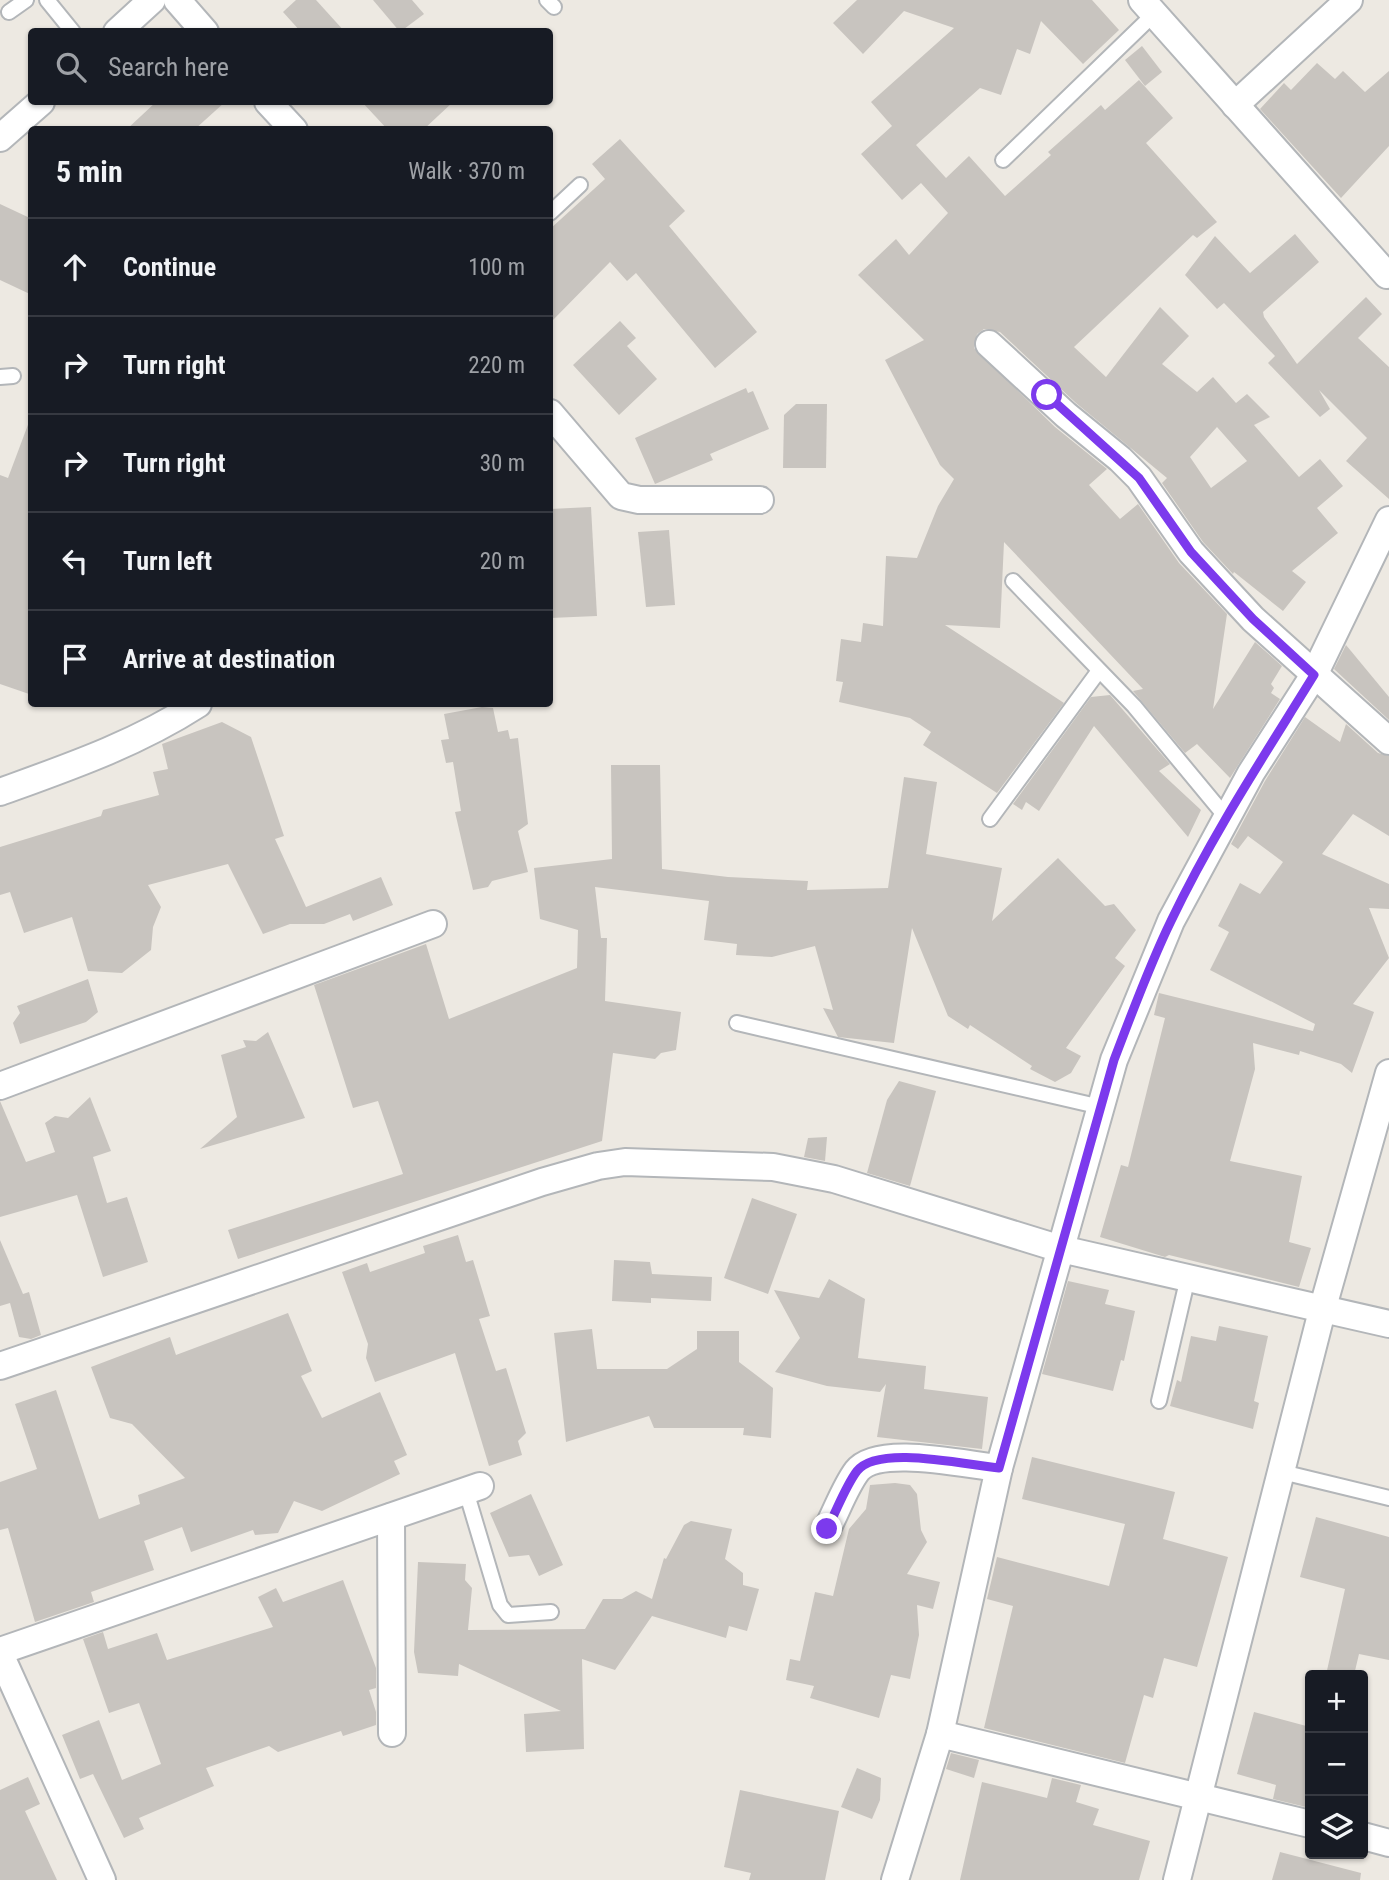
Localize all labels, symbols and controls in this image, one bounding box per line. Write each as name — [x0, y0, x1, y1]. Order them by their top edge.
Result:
search box — [28, 28, 553, 105]
icon: search — [52, 48, 90, 86]
text: Search here — [108, 52, 229, 82]
text: 5 min — [56, 154, 123, 189]
text: Walk · 370 m — [408, 158, 525, 185]
icon: ahead — [56, 248, 94, 286]
text: Continue — [123, 252, 216, 282]
text: 100 m — [468, 254, 525, 281]
icon: right — [56, 346, 94, 384]
text: Turn right — [123, 350, 225, 380]
text: 220 m — [468, 352, 525, 379]
route start — [1031, 379, 1062, 410]
icon: right — [56, 444, 94, 482]
text: Turn right — [123, 448, 225, 478]
text: 30 m — [480, 450, 525, 477]
icon: left — [56, 542, 94, 580]
text: Turn left — [123, 546, 212, 576]
text: 20 m — [480, 548, 525, 575]
icon: arrive — [56, 640, 94, 678]
text: Arrive at destination — [123, 644, 335, 674]
route end — [811, 1513, 842, 1544]
map controls — [1305, 1670, 1368, 1859]
button: + — [1305, 1670, 1368, 1733]
button: − — [1305, 1733, 1368, 1796]
button: layers — [1305, 1796, 1368, 1859]

